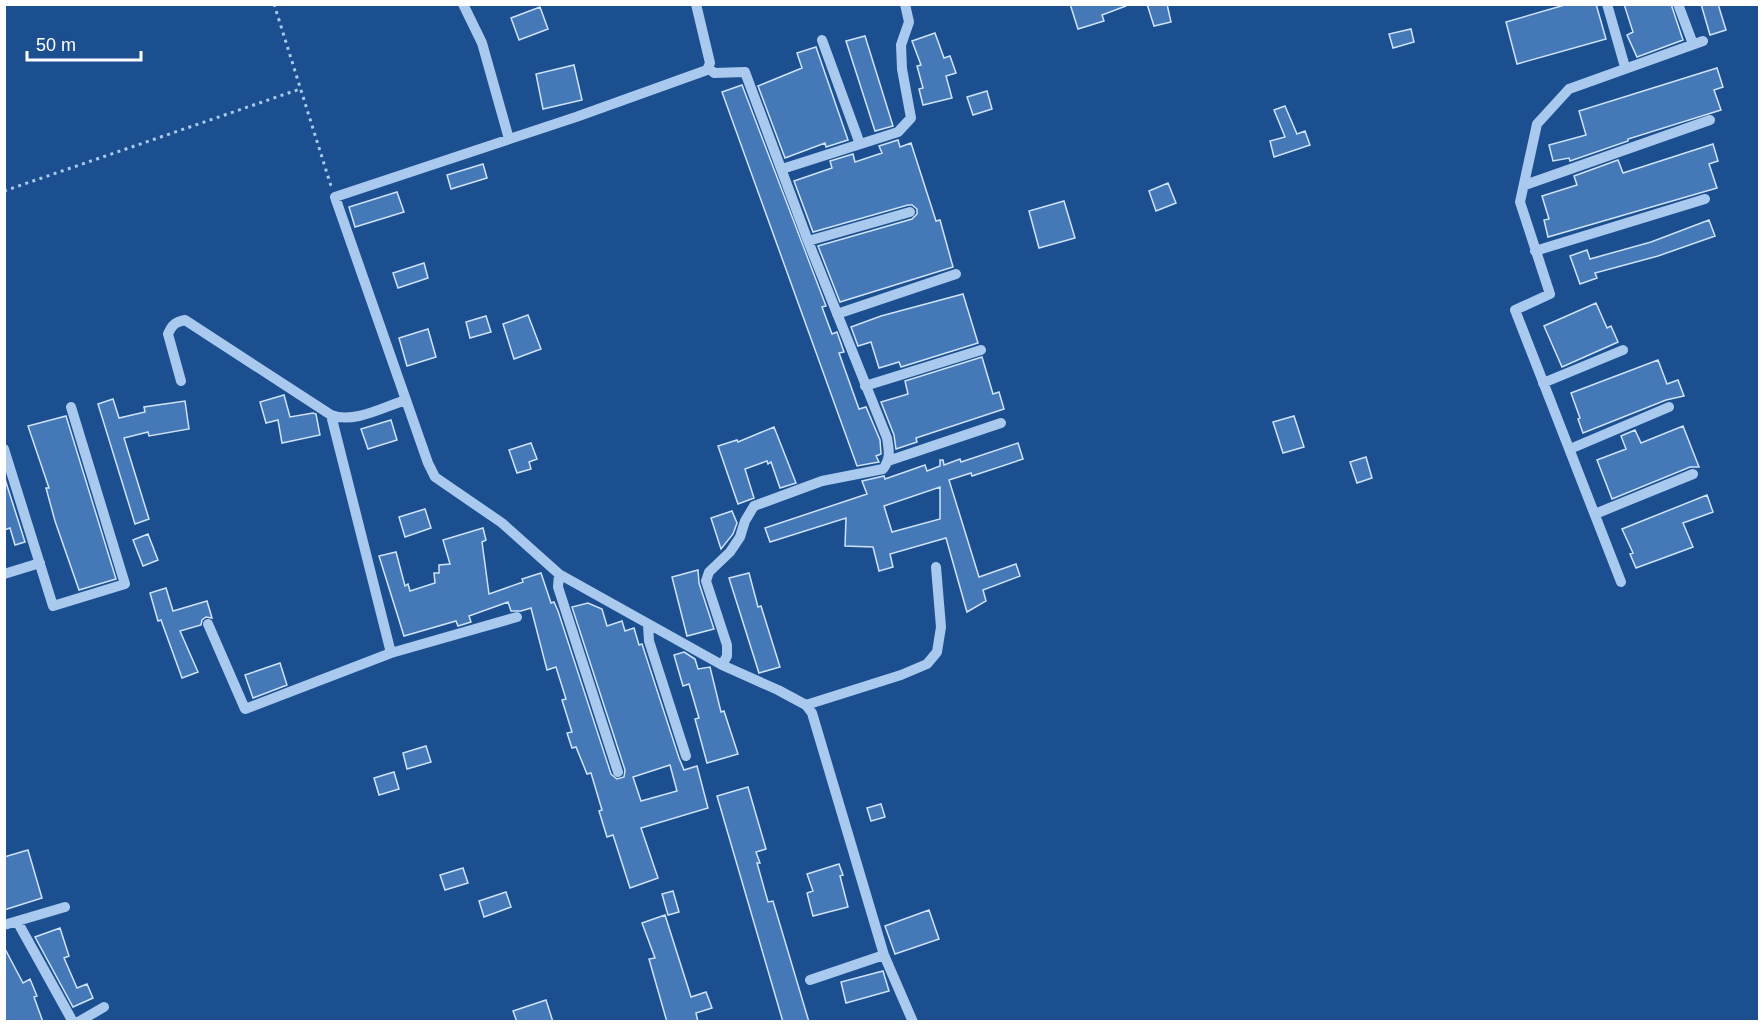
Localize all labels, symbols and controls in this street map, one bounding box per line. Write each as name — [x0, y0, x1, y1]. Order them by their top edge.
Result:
scale bar — [27, 24, 141, 62]
text: 50 m — [36, 35, 76, 55]

